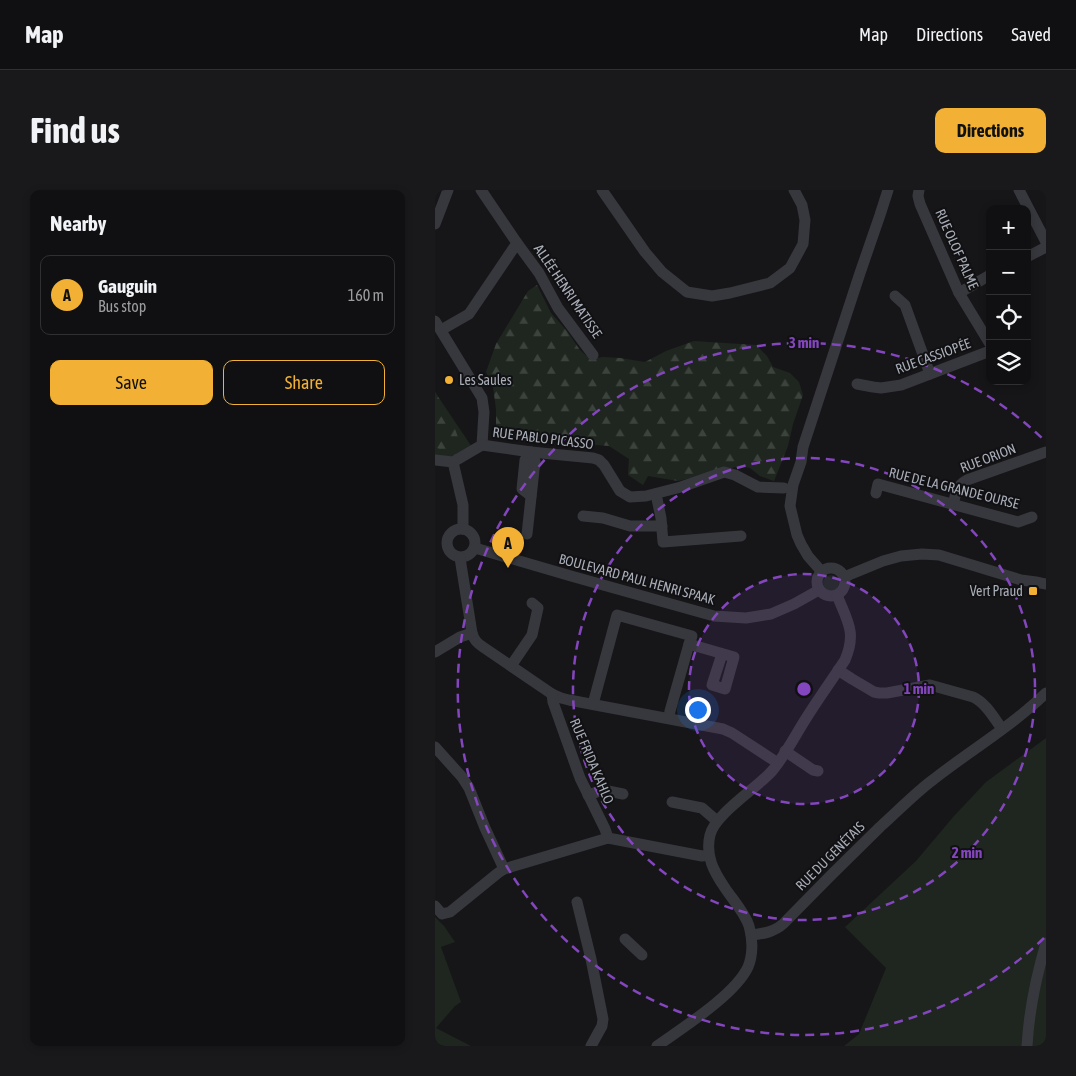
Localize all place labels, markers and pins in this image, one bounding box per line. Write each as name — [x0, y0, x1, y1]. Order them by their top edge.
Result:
place label: Les Saules — [459, 372, 512, 388]
marker: Les Saules — [443, 374, 455, 386]
pin: A — [492, 527, 524, 568]
place label: Vert Praud — [970, 583, 1023, 599]
marker: Vert Praud — [1027, 585, 1039, 597]
centre of rings — [795, 680, 813, 698]

